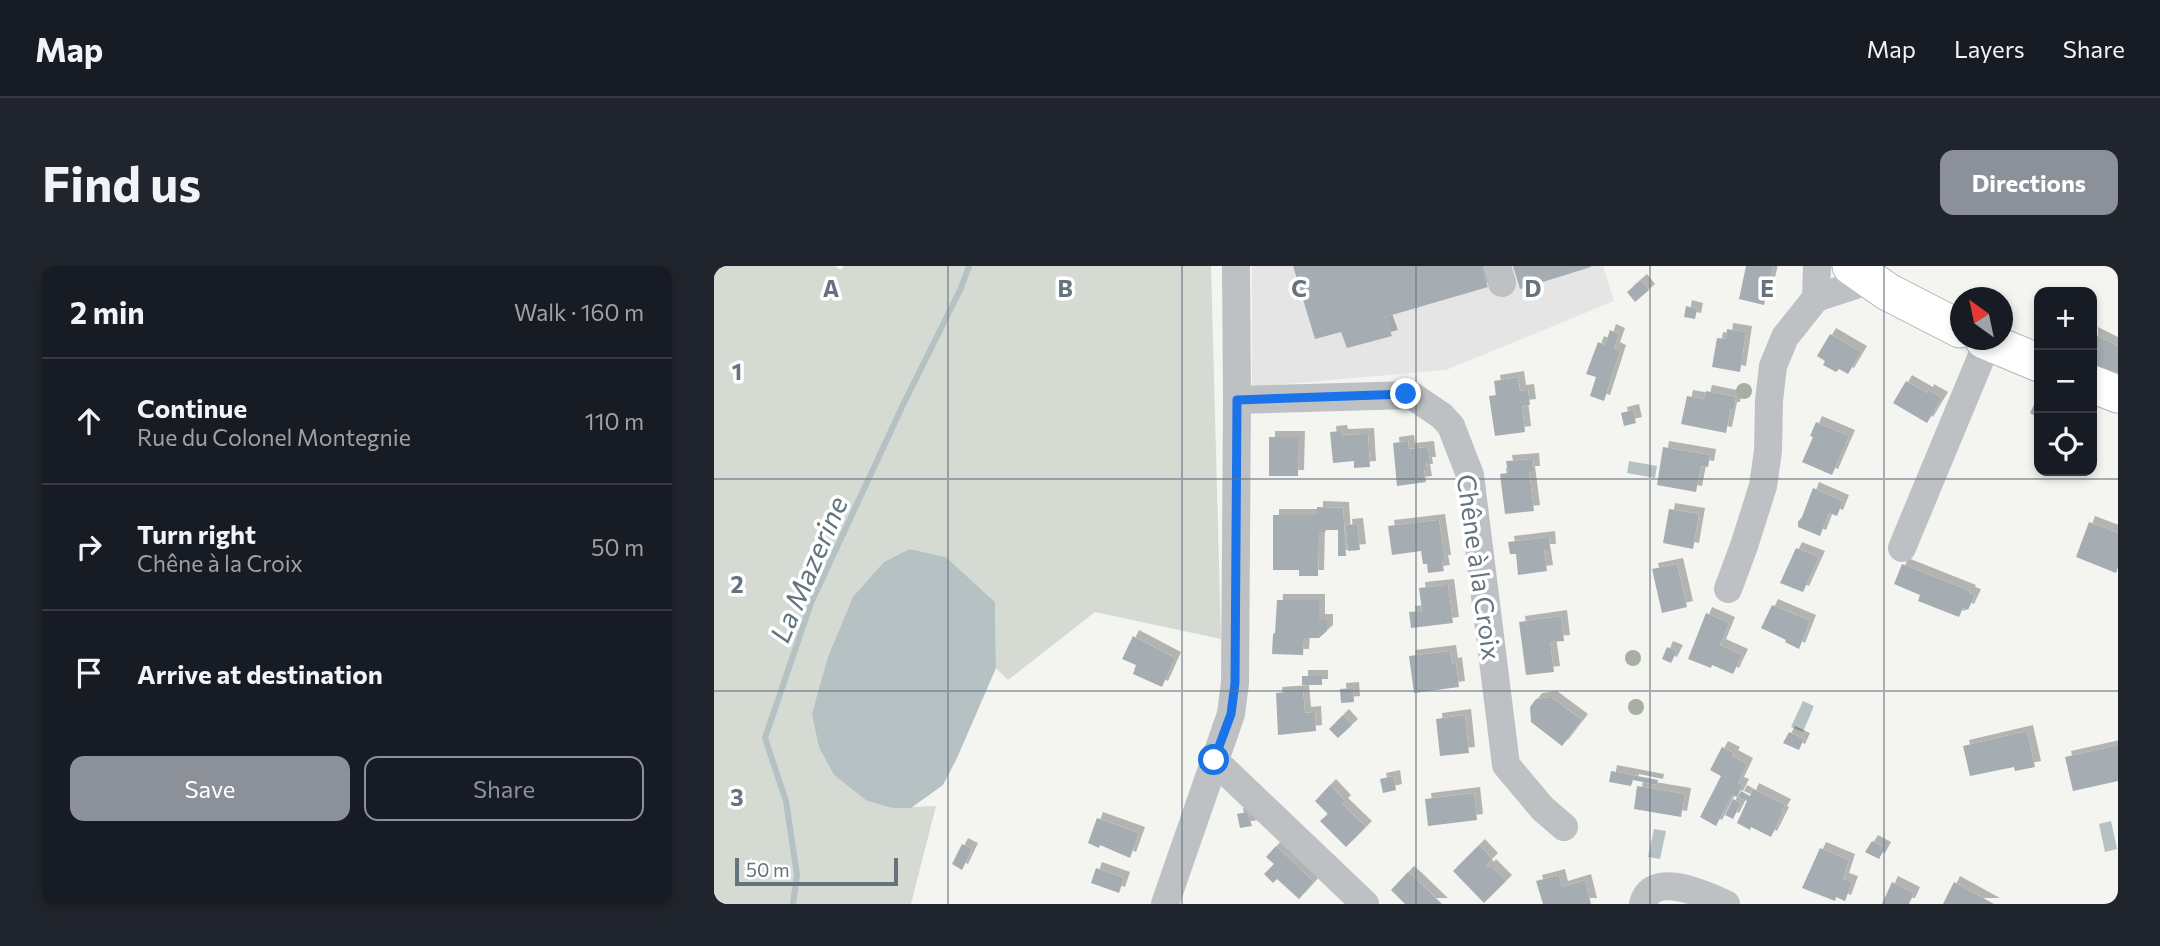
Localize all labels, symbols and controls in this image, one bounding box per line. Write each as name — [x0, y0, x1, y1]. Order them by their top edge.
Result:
text: Map — [35, 28, 103, 69]
text: Map — [1867, 34, 1916, 63]
text: Layers — [1954, 34, 2025, 63]
text: Share — [2063, 34, 2125, 63]
button: Directions — [1940, 150, 2118, 215]
text: Find us — [42, 152, 201, 212]
text: A — [823, 274, 840, 302]
text: B — [1057, 274, 1073, 302]
text: C — [1291, 274, 1307, 302]
text: D — [1525, 274, 1542, 302]
text: E — [1760, 274, 1774, 302]
north arrow — [1950, 287, 2013, 350]
map controls — [2034, 287, 2097, 476]
button: + — [2034, 287, 2097, 350]
text: 2 min — [70, 293, 145, 330]
text: Walk · 160 m — [514, 298, 644, 326]
button: − — [2034, 350, 2097, 413]
text: 1 — [732, 357, 742, 385]
route end — [1390, 378, 1421, 409]
text: Continue — [137, 392, 247, 423]
icon: ahead — [70, 402, 108, 440]
text: 110 m — [585, 407, 644, 435]
button: locate — [2034, 413, 2097, 476]
text: Rue du Colonel Montegnie — [137, 423, 411, 451]
street label: Chêne à la Croix — [1452, 472, 1508, 662]
water label: La Mazerine — [762, 491, 854, 647]
text: Turn right — [137, 518, 256, 549]
icon: right — [70, 528, 108, 566]
text: 50 m — [591, 533, 644, 561]
text: Chêne à la Croix — [137, 549, 303, 577]
text: 2 — [730, 570, 744, 598]
icon: arrive — [70, 654, 108, 692]
text: Arrive at destination — [137, 658, 383, 689]
route start — [1198, 744, 1229, 775]
button: Save — [70, 756, 350, 821]
button: Share — [364, 756, 644, 821]
text: 3 — [730, 783, 744, 811]
scale bar — [735, 855, 898, 887]
text: 50 m — [746, 858, 790, 881]

